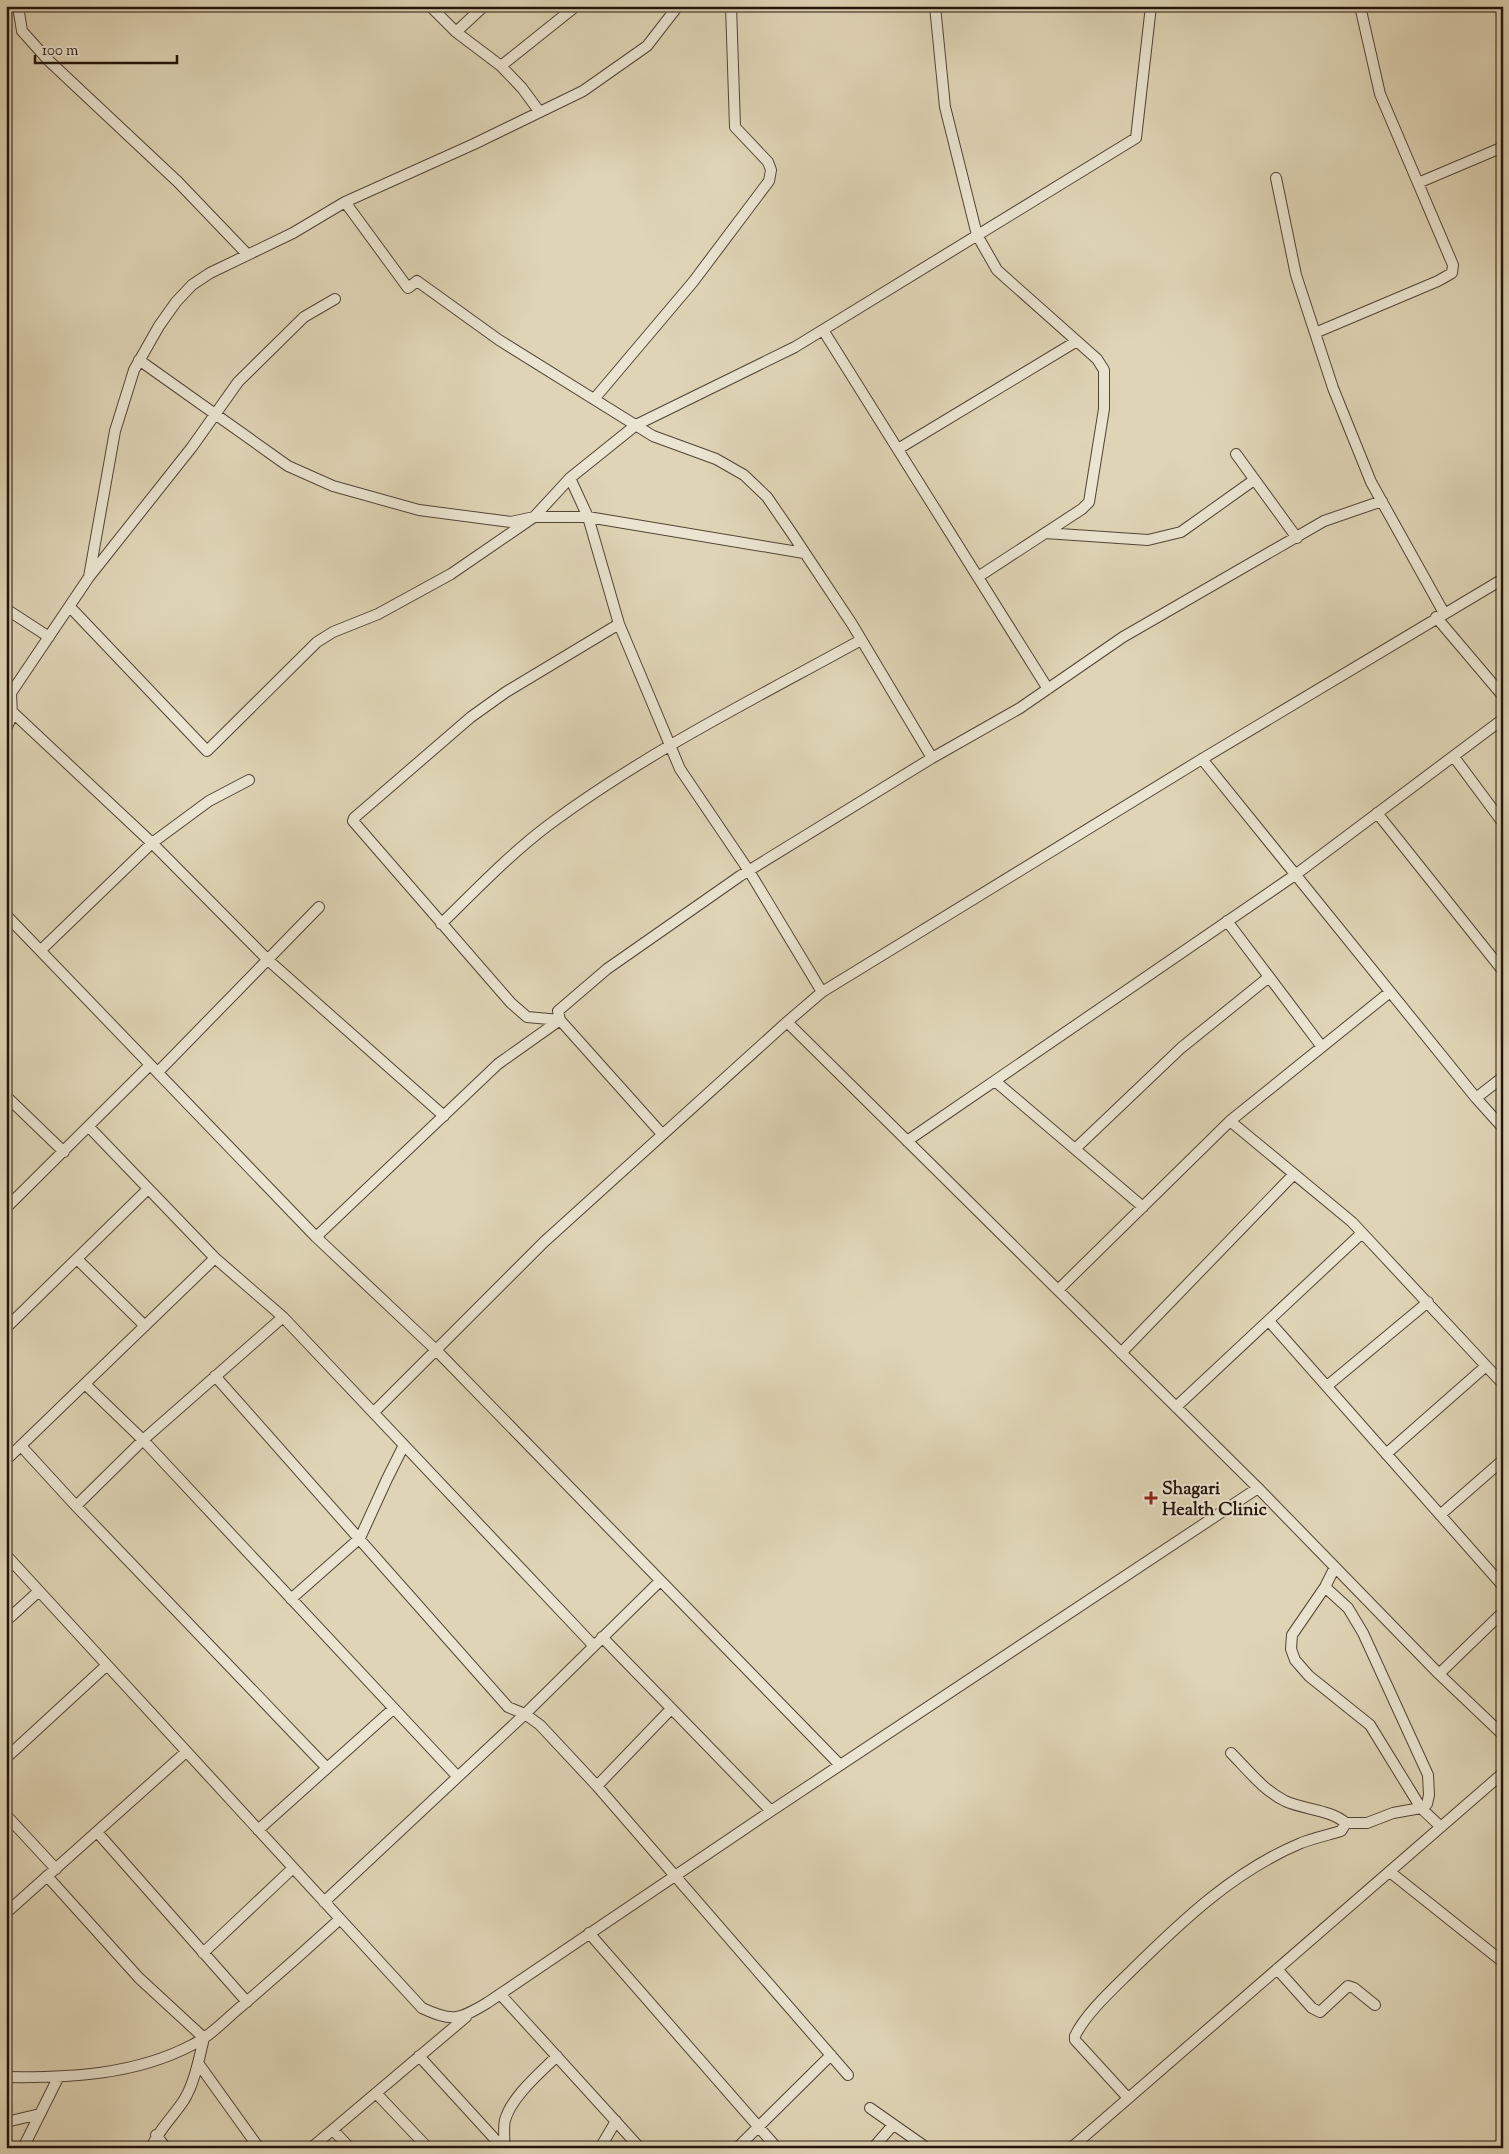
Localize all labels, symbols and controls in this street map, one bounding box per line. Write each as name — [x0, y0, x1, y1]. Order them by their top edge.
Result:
scale bar — [35, 32, 178, 64]
text: 100 m — [42, 41, 79, 62]
place label: Shagari Health Clinic — [1162, 1477, 1268, 1524]
marker: Shagari Health Clinic — [1144, 1491, 1158, 1505]

